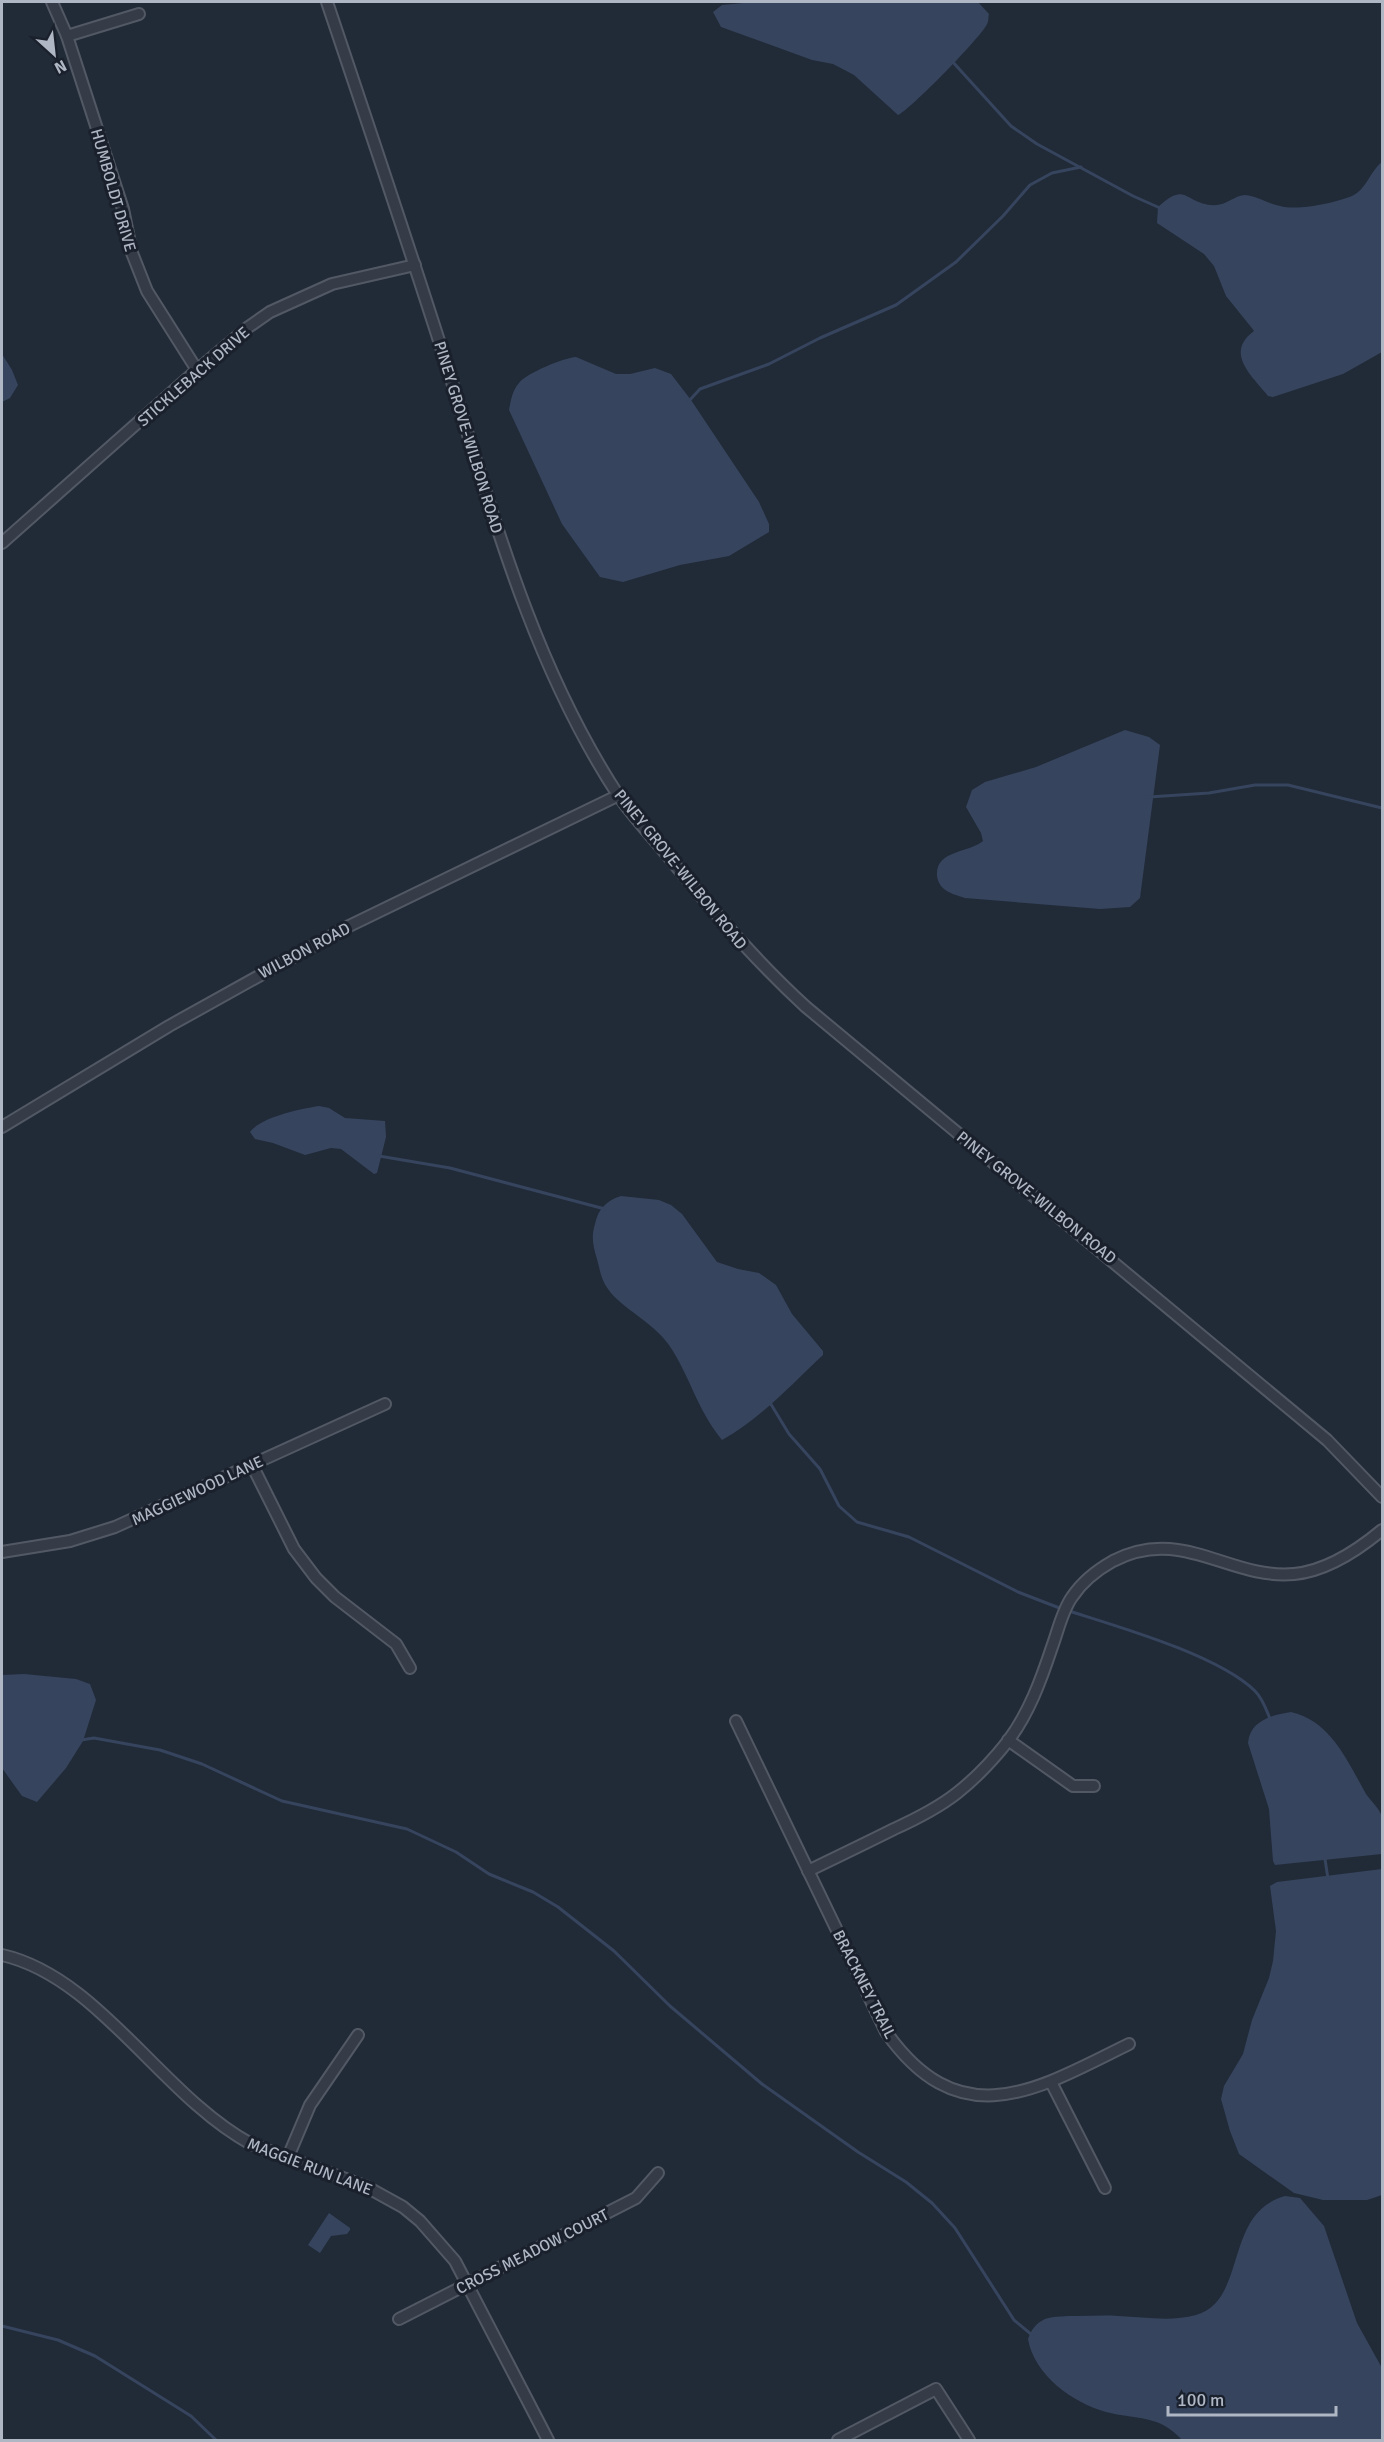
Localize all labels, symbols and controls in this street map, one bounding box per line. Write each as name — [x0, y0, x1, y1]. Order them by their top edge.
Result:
north arrow — [24, 24, 84, 84]
text: N — [51, 55, 70, 78]
street label: HUMBOLDT DRIVE — [86, 126, 140, 254]
street label: STICKLEBACK DRIVE — [133, 323, 254, 431]
street label: PINEY GROVE-WILBON ROAD — [429, 339, 507, 536]
street label: PINEY GROVE-WILBON ROAD — [610, 786, 751, 954]
street label: WILBON ROAD — [255, 918, 354, 983]
street label: PINEY GROVE-WILBON ROAD — [952, 1127, 1120, 1268]
street label: MAGGIEWOOD LANE — [128, 1452, 267, 1530]
street label: BRACKNEY TRAIL — [828, 1927, 900, 2042]
street label: MAGGIE RUN LANE — [244, 2134, 375, 2200]
street label: CROSS MEADOW COURT — [453, 2205, 612, 2299]
scale bar — [1168, 2379, 1336, 2417]
text: 100 m — [1177, 2389, 1224, 2411]

